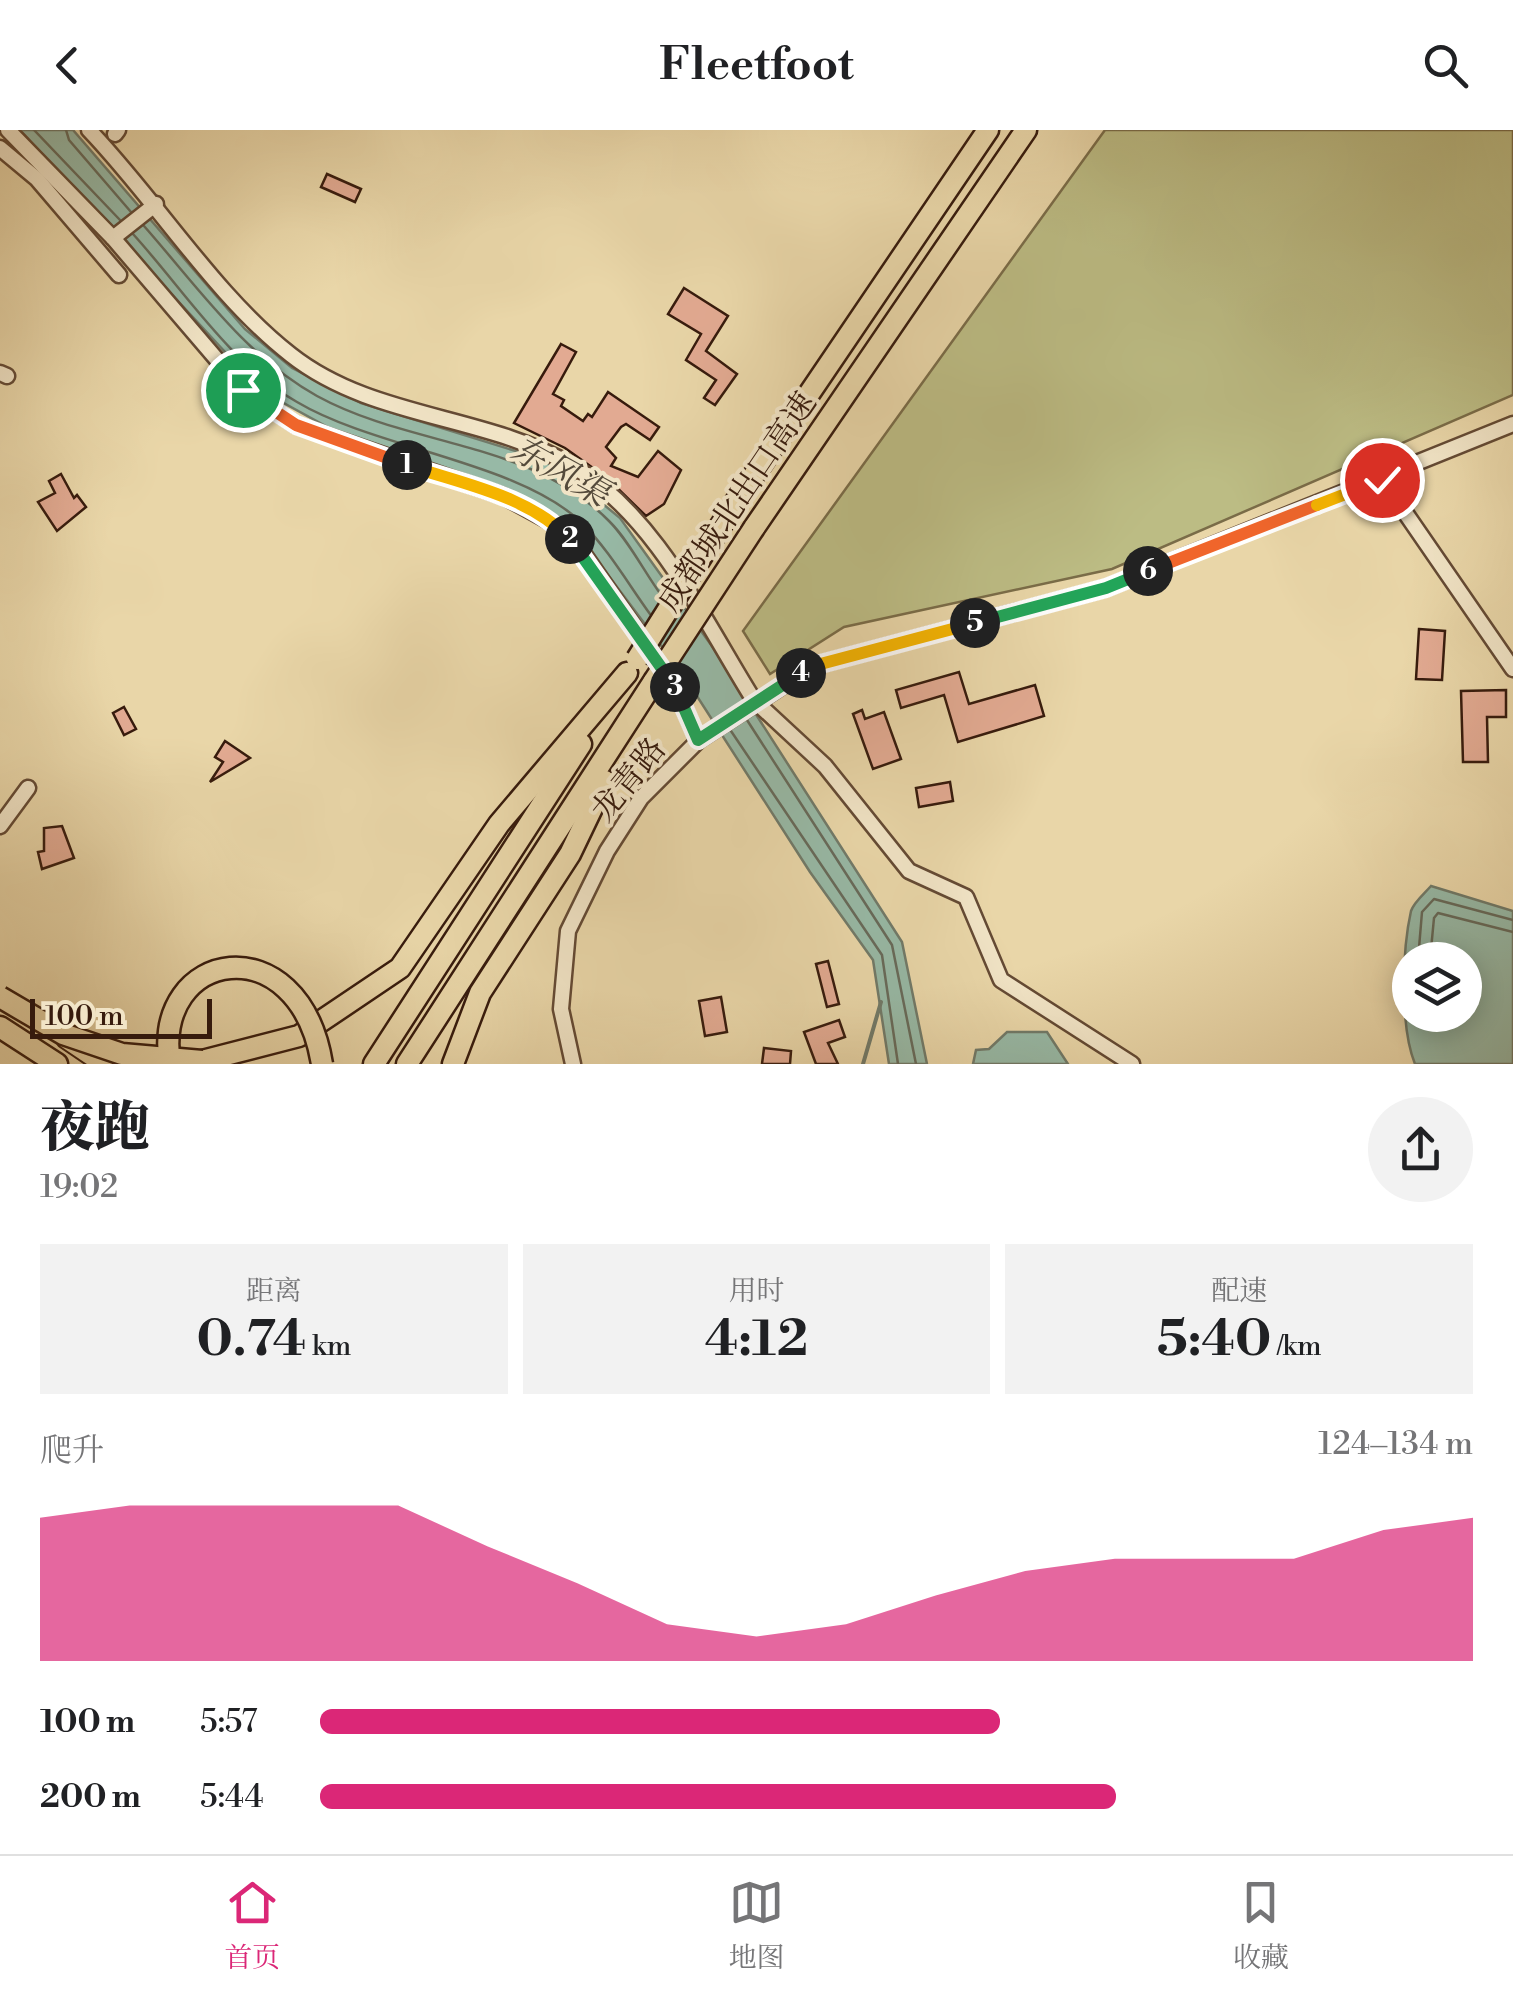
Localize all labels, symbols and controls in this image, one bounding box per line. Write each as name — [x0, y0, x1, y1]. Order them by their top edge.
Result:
text: Fleetfoot — [659, 37, 854, 94]
icon: back — [40, 38, 95, 93]
icon: search — [1418, 38, 1473, 93]
pin — [201, 348, 286, 433]
icon: arrive — [216, 363, 271, 418]
street label: 成都城北出口高速 — [649, 385, 825, 619]
water label: 东风渠 — [504, 428, 620, 518]
pin — [1340, 438, 1425, 523]
pin: 1 — [382, 440, 432, 490]
text: 1 — [400, 447, 414, 482]
icon: check — [1355, 453, 1410, 508]
pin: 2 — [545, 514, 595, 564]
text: 2 — [561, 521, 579, 556]
pin: 6 — [1123, 546, 1173, 596]
text: 6 — [1139, 553, 1157, 588]
pin: 5 — [950, 598, 1000, 648]
text: 5 — [966, 605, 984, 640]
pin: 4 — [776, 648, 826, 698]
text: 4 — [792, 655, 810, 690]
pin: 3 — [650, 662, 700, 712]
text: 3 — [667, 669, 683, 704]
street label: 龙青路 — [583, 730, 675, 830]
map controls — [1392, 942, 1482, 1032]
button: layers — [1392, 942, 1482, 1032]
scale bar — [30, 994, 212, 1038]
text: 100 m — [45, 999, 124, 1034]
text: 夜跑 — [40, 1095, 150, 1164]
button: share — [1368, 1097, 1473, 1202]
text: 19:02 — [40, 1167, 118, 1207]
text: 距离 — [246, 1274, 302, 1309]
text: 用时 — [728, 1274, 785, 1309]
text: 配速 — [1211, 1274, 1267, 1309]
text: 0.74 — [196, 1309, 306, 1371]
text: 4:12 — [705, 1309, 808, 1371]
text: 5:40 — [1157, 1309, 1271, 1371]
text: km — [306, 1329, 351, 1364]
text: /km — [1271, 1329, 1322, 1364]
text: 124–134 m — [1318, 1424, 1473, 1464]
text: 爬升 — [40, 1431, 104, 1471]
text: 100 m — [40, 1702, 135, 1742]
text: 5:57 — [200, 1702, 257, 1742]
text: 200 m — [40, 1777, 141, 1817]
text: 5:44 — [200, 1777, 264, 1817]
tab: 首页 — [224, 1875, 280, 1976]
tab: 地图 — [728, 1875, 785, 1976]
tab: 收藏 — [1233, 1875, 1289, 1976]

